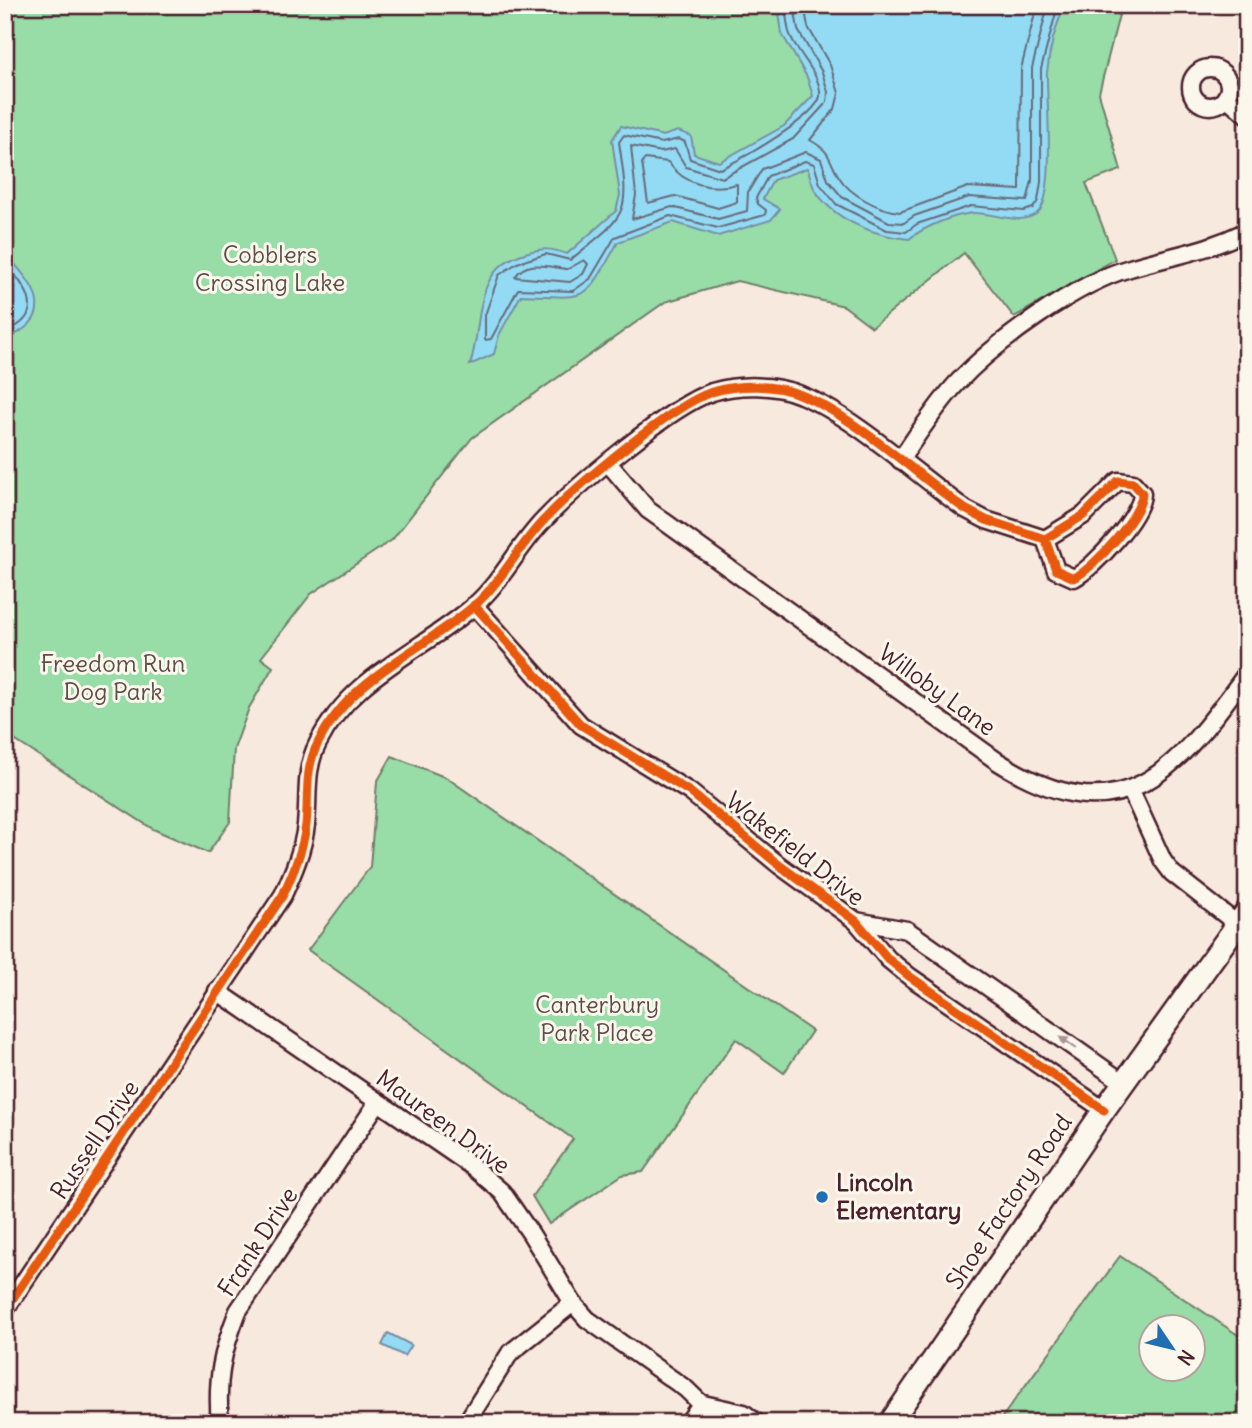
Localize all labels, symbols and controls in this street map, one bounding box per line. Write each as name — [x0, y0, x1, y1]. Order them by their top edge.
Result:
park label: Cobblers Crossing Lake — [195, 239, 345, 297]
street label: Willoby Lane — [873, 637, 1002, 742]
park label: Freedom Run Dog Park — [41, 648, 186, 706]
street label: Wakefield Drive — [720, 785, 871, 912]
park label: Canterbury Park Place — [535, 989, 659, 1047]
one-way arrow — [1059, 1036, 1077, 1050]
street label: Maureen Drive — [371, 1063, 516, 1180]
street label: Russell Drive — [43, 1074, 145, 1205]
street label: Shoe Factory Road — [939, 1108, 1078, 1295]
place label: Lincoln Elementary — [836, 1167, 961, 1225]
street label: Frank Drive — [211, 1181, 304, 1302]
marker: Lincoln Elementary — [814, 1189, 830, 1205]
north arrow — [1136, 1312, 1206, 1382]
text: N — [1172, 1345, 1200, 1370]

